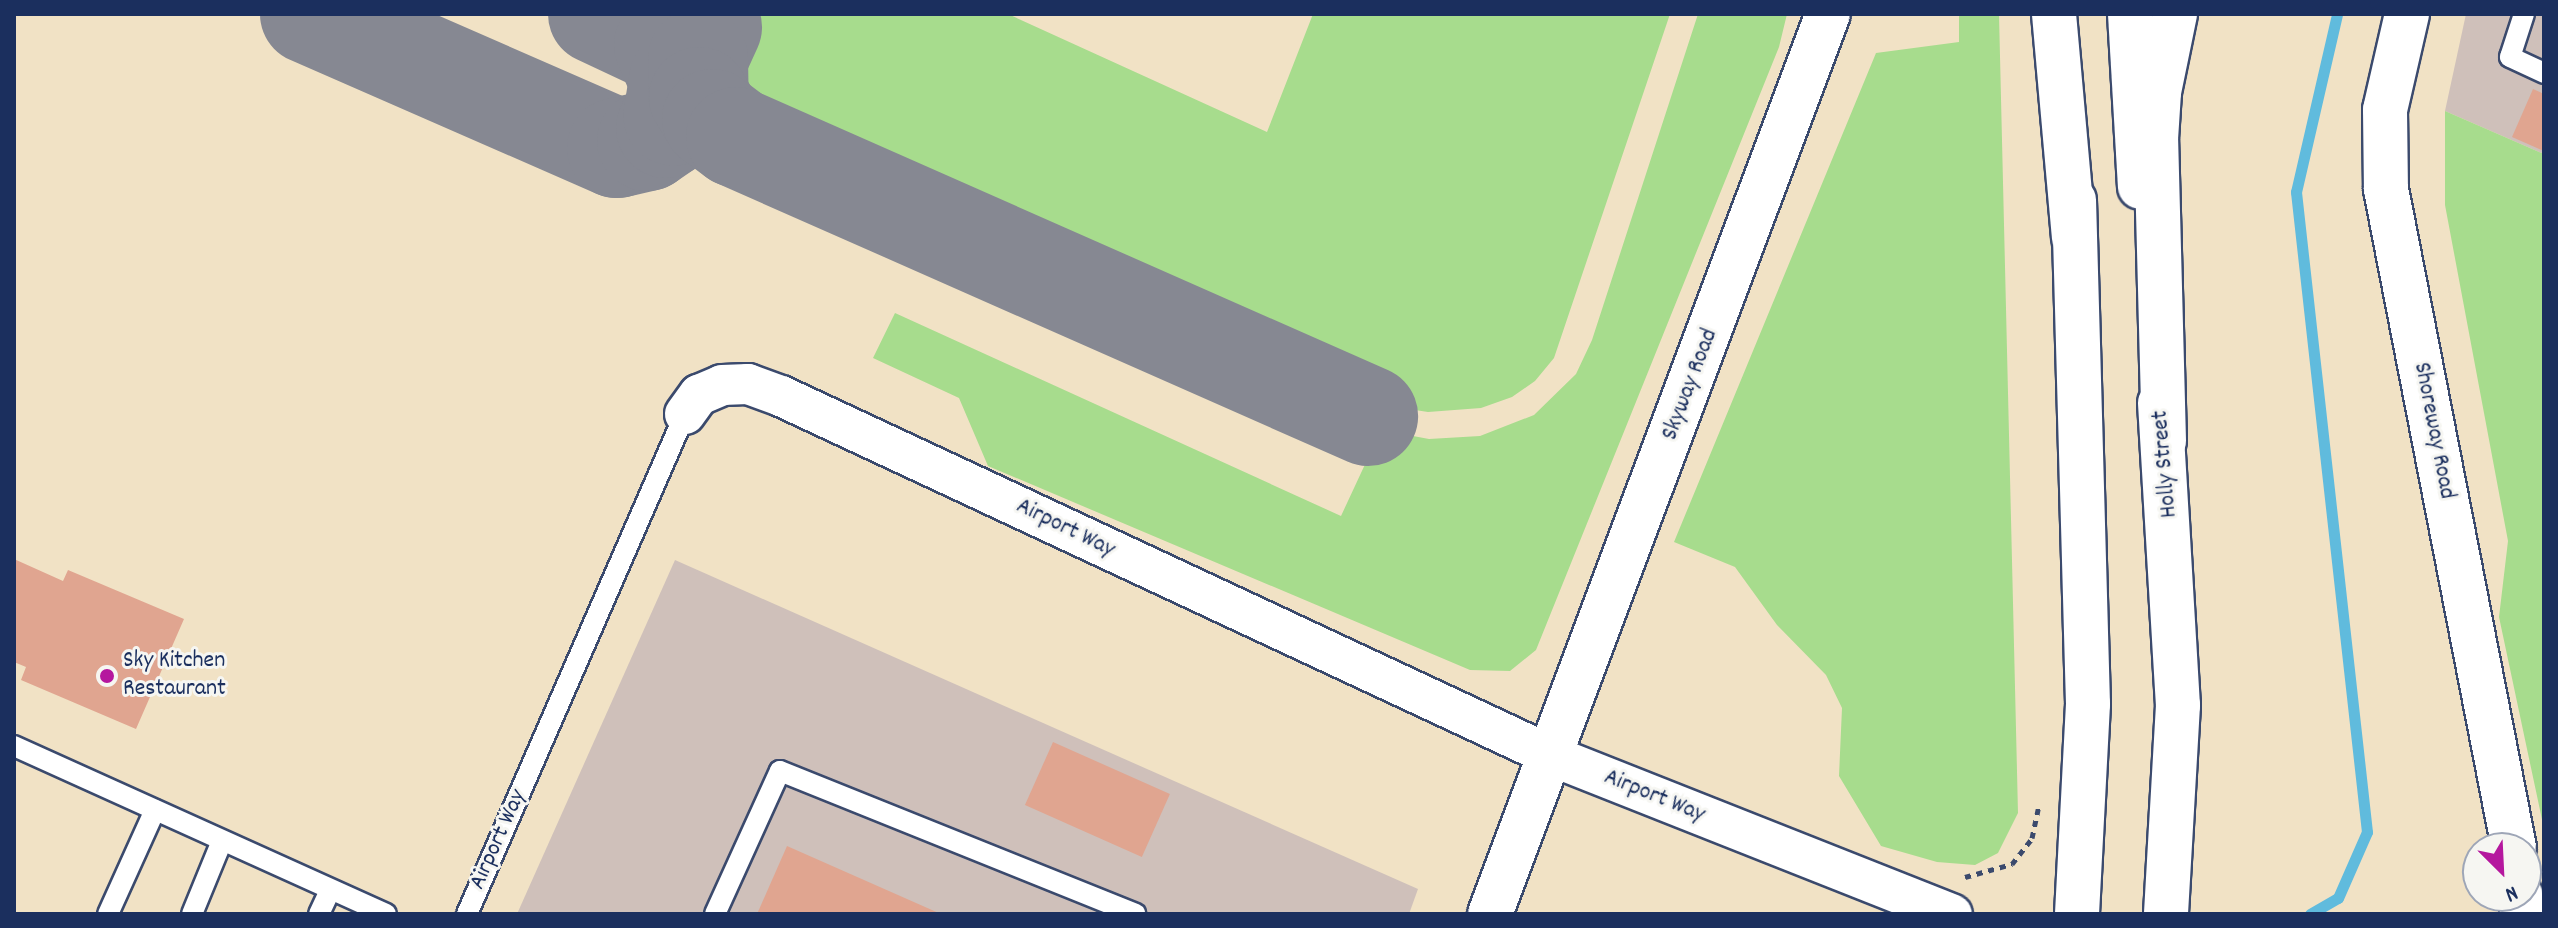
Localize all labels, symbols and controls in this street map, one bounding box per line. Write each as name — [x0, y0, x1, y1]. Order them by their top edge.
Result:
street label: Skyway Road — [1657, 325, 1725, 445]
street label: Shoreway Road — [2406, 360, 2460, 502]
street label: Holly Street — [2147, 409, 2185, 519]
street label: Airport Way — [1011, 493, 1119, 565]
place label: Sky Kitchen Restaurant — [123, 648, 226, 704]
marker: Sky Kitchen Restaurant — [98, 667, 116, 685]
street label: Airport Way — [1599, 764, 1709, 830]
street label: Airport Way — [464, 786, 534, 894]
north arrow — [2462, 832, 2542, 912]
text: N — [2500, 876, 2522, 909]

